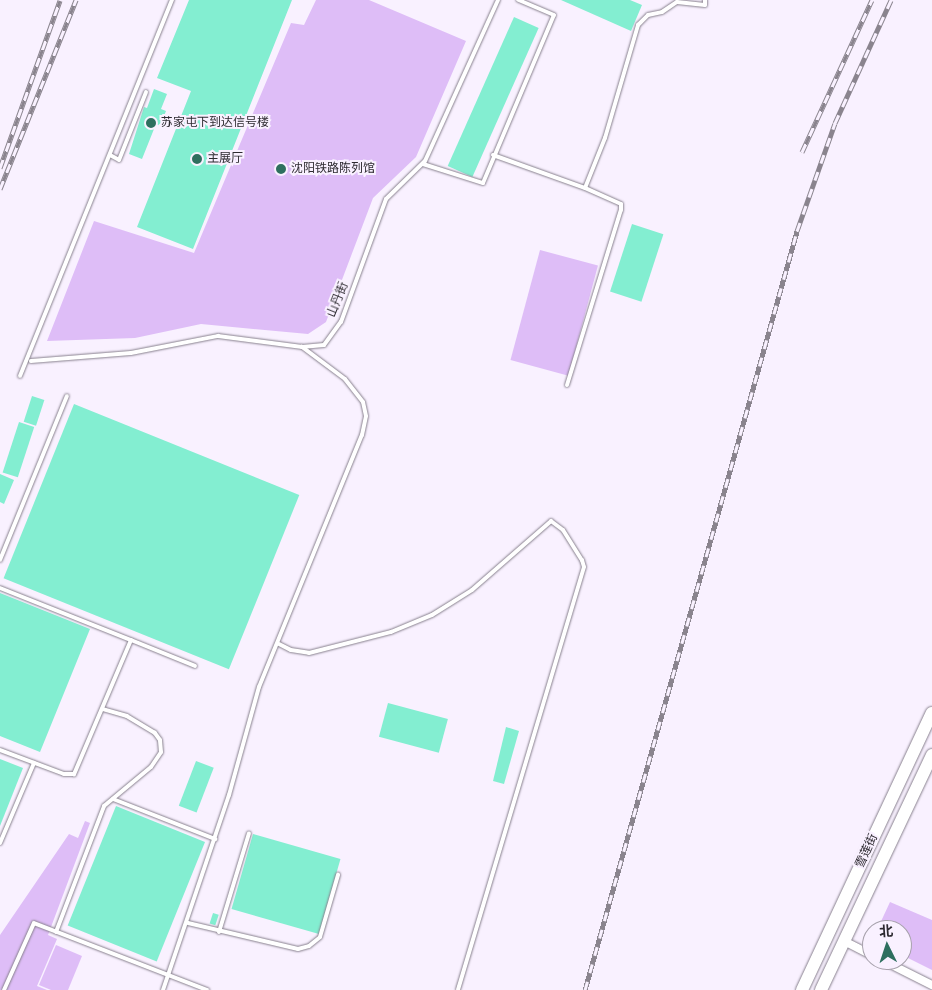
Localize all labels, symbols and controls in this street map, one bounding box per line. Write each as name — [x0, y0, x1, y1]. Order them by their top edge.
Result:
place label: 苏家屯下到达信号楼 — [161, 116, 269, 130]
marker: 苏家屯下到达信号楼 — [145, 117, 157, 129]
place label: 主展厅 — [207, 152, 243, 166]
marker: 主展厅 — [191, 153, 203, 165]
place label: 沈阳铁路陈列馆 — [291, 162, 375, 176]
marker: 沈阳铁路陈列馆 — [275, 163, 287, 175]
street label: 山丹街 — [325, 281, 351, 319]
street label: 雪莲街 — [853, 832, 881, 870]
north arrow — [862, 920, 912, 970]
text: 北 — [878, 923, 894, 940]

